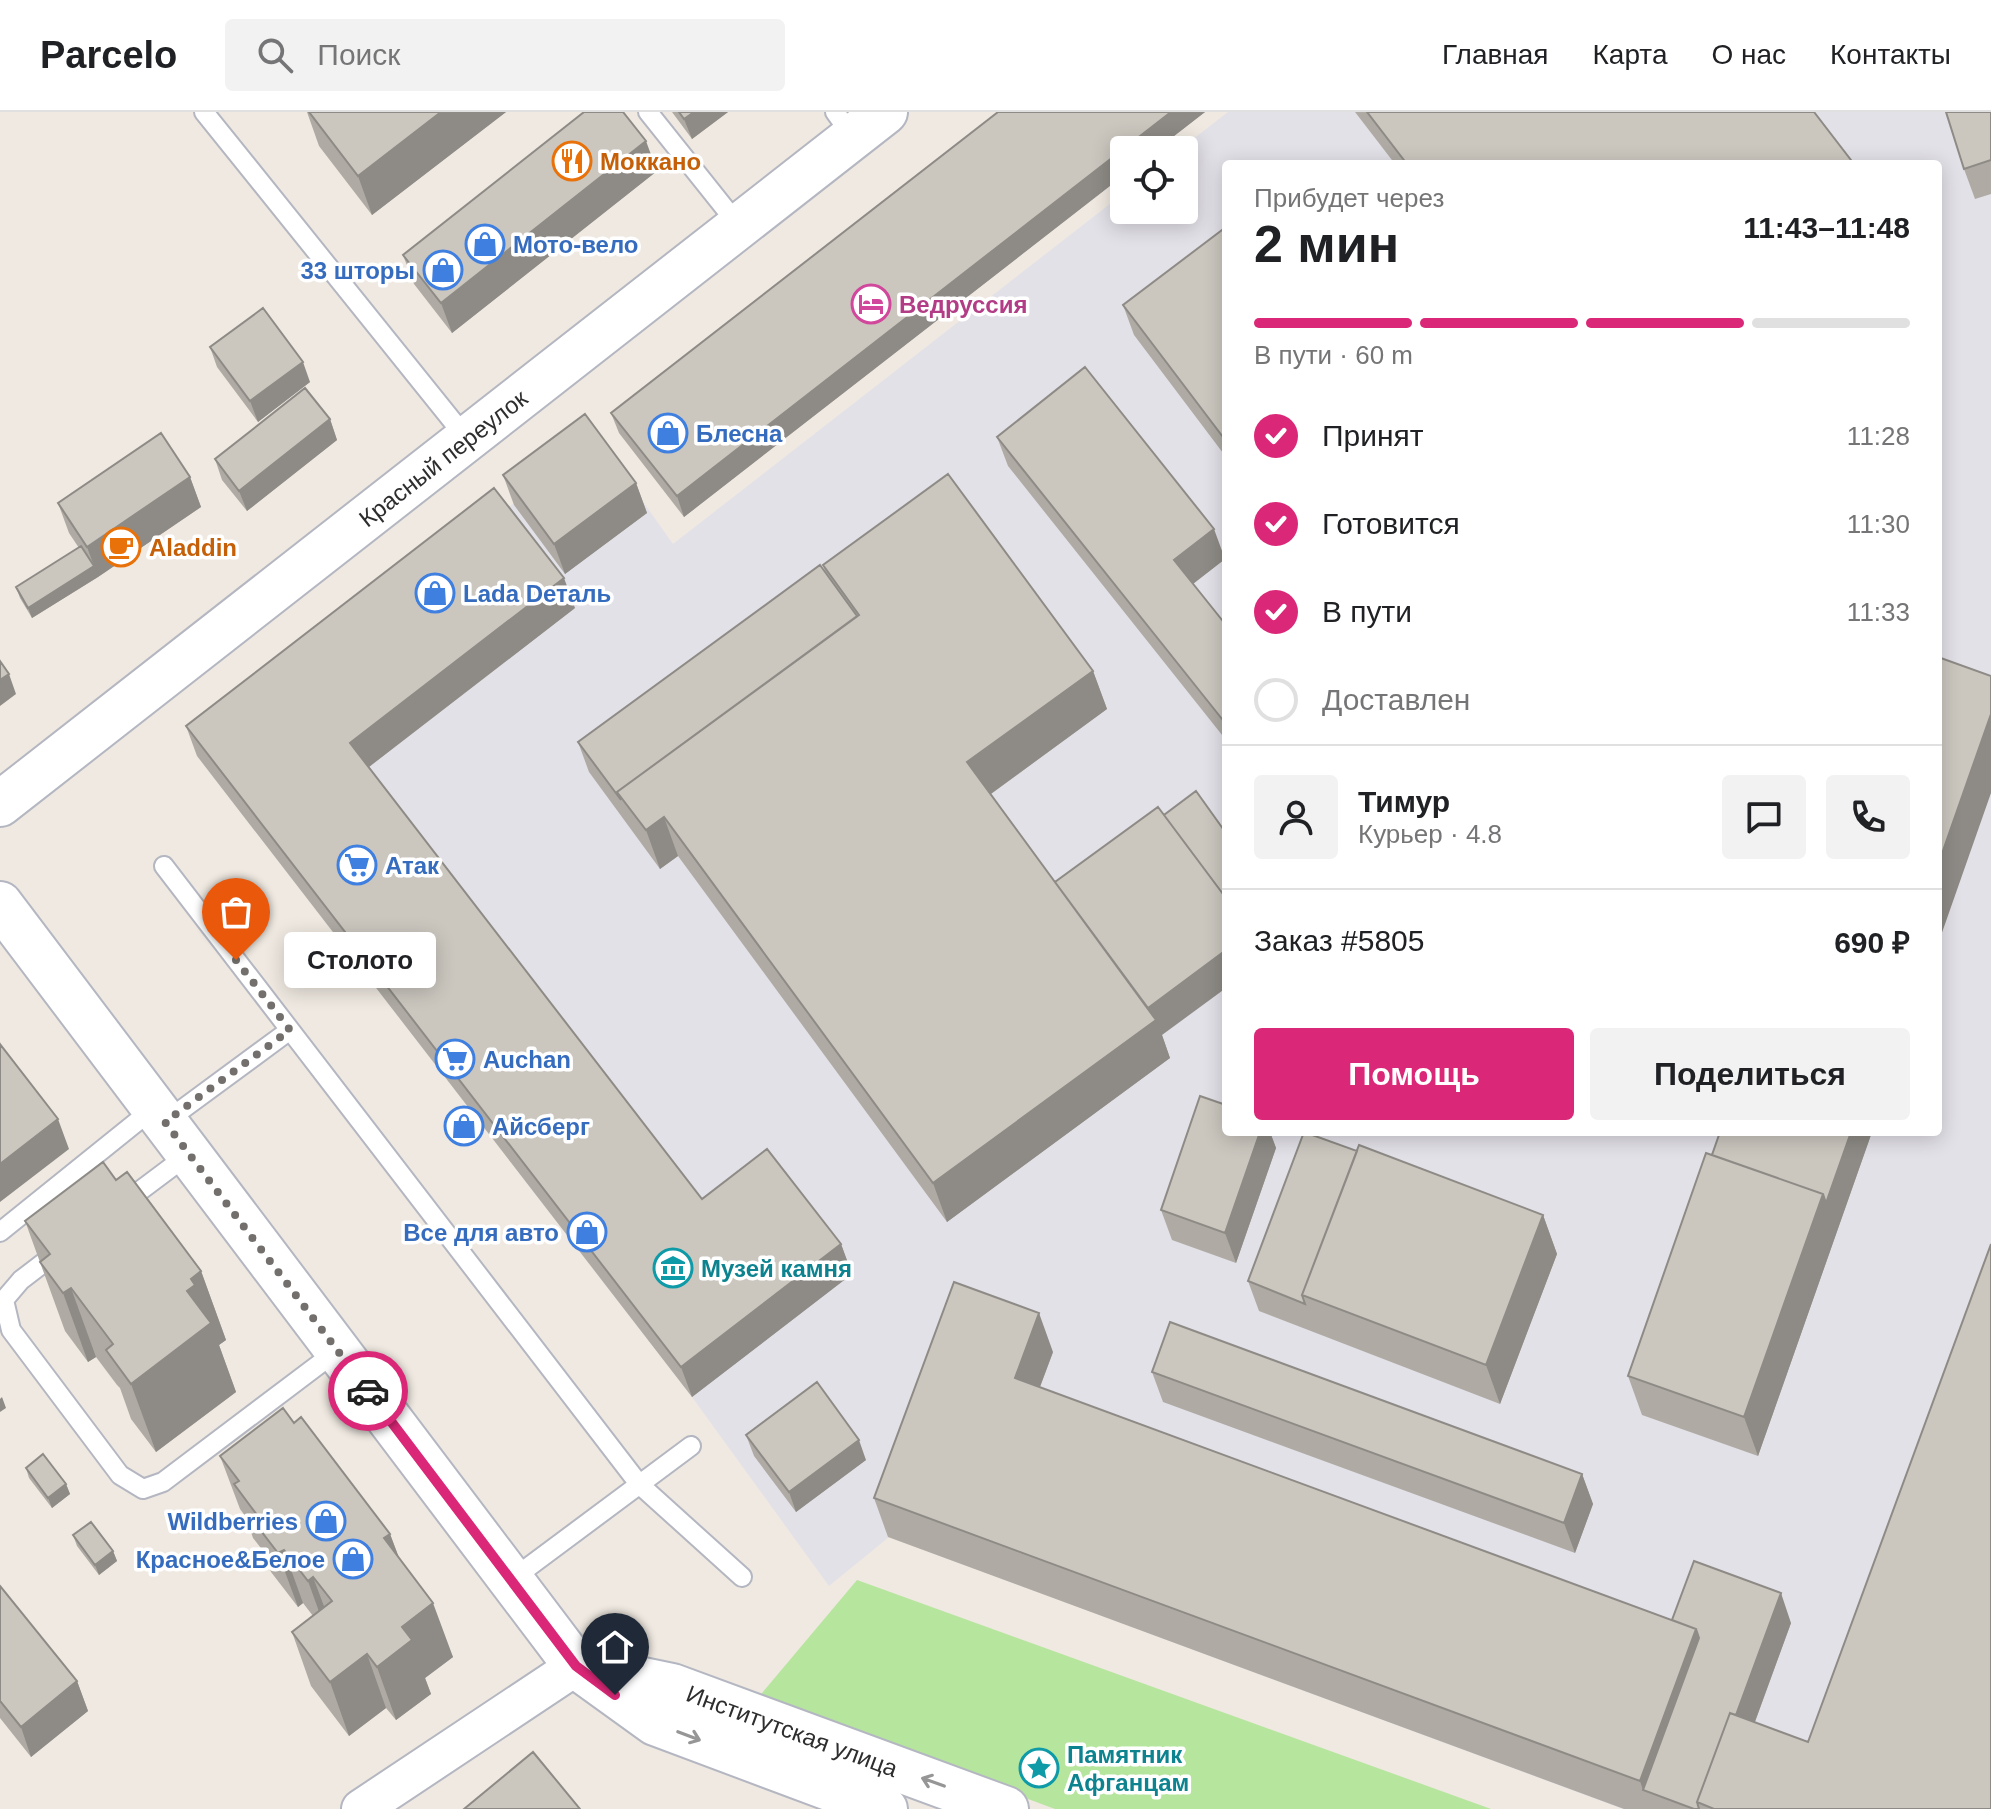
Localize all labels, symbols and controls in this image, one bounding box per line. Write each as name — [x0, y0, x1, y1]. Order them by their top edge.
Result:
search box — [225, 19, 785, 91]
icon: search — [253, 33, 297, 77]
text: Parcelo — [40, 34, 177, 76]
text: Поиск — [317, 38, 400, 71]
text: Главная — [1442, 39, 1549, 70]
text: Карта — [1593, 39, 1667, 70]
text: О нас — [1711, 39, 1786, 70]
text: Контакты — [1830, 39, 1951, 70]
map controls — [1110, 136, 1198, 224]
button: locate — [1110, 136, 1198, 224]
restaurant icon: Моккано — [551, 140, 593, 182]
place label: Моккано — [600, 148, 701, 175]
text: Прибудет через — [1254, 183, 1444, 213]
text: 11:43–11:48 — [1743, 211, 1910, 244]
text: 2 мин — [1254, 215, 1399, 273]
shop icon: Мото-вело — [464, 223, 506, 265]
place label: Мото-вело — [513, 231, 639, 258]
shop icon: 33 шторы — [422, 249, 464, 291]
place label: 33 шторы — [300, 257, 415, 284]
hotel icon: Ведруссия — [850, 283, 892, 325]
place label: Ведруссия — [899, 291, 1027, 318]
text: В пути · 60 m — [1254, 340, 1413, 370]
street label: Красный переулок — [353, 384, 532, 532]
shop icon: Блесна — [647, 412, 689, 454]
icon: check — [1254, 414, 1298, 458]
text: Принят — [1322, 419, 1424, 452]
place label: Блесна — [696, 420, 783, 447]
text: 11:28 — [1847, 421, 1910, 451]
icon: check — [1254, 502, 1298, 546]
text: Готовится — [1322, 507, 1460, 540]
text: 11:30 — [1847, 509, 1910, 539]
cafe icon: Aladdin — [100, 526, 142, 568]
place label: Aladdin — [149, 534, 237, 561]
shop icon: Lada Dеталь — [414, 572, 456, 614]
place label: Lada Dеталь — [463, 580, 611, 607]
icon: check — [1254, 590, 1298, 634]
text: В пути — [1322, 595, 1412, 628]
text: 11:33 — [1847, 597, 1910, 627]
text: Доставлен — [1322, 683, 1470, 716]
button: person — [1254, 775, 1338, 859]
button: chat — [1722, 775, 1806, 859]
button: phone — [1826, 775, 1910, 859]
text: Тимур — [1358, 785, 1450, 818]
text: Курьер · 4.8 — [1358, 819, 1502, 849]
supermarket icon: Атак — [336, 844, 378, 886]
place label: Атак — [385, 852, 440, 879]
pin — [202, 878, 270, 960]
icon: bag — [214, 890, 258, 934]
text: Заказ #5805 — [1254, 924, 1424, 957]
text: 690 ₽ — [1834, 926, 1910, 959]
callout: Столото — [284, 932, 436, 988]
text: Столото — [307, 945, 413, 975]
button: Помощь — [1254, 1028, 1574, 1120]
button: Поделиться — [1590, 1028, 1910, 1120]
supermarket icon: Auchan — [434, 1038, 476, 1080]
place label: Auchan — [483, 1046, 571, 1073]
shop icon: Айсберг — [443, 1105, 485, 1147]
place label: Айсберг — [492, 1113, 590, 1140]
shop icon: Все для авто — [566, 1211, 608, 1253]
place label: Все для авто — [403, 1219, 559, 1246]
museum icon: Музей камня — [652, 1247, 694, 1289]
place label: Музей камня — [701, 1255, 852, 1282]
courier — [328, 1351, 408, 1431]
icon: car — [346, 1369, 390, 1413]
shop icon: Wildberries — [305, 1500, 347, 1542]
place label: Wildberries — [168, 1508, 298, 1535]
shop icon: Красное&Белое — [332, 1538, 374, 1580]
place label: Красное&Белое — [136, 1546, 325, 1573]
pin — [581, 1613, 649, 1695]
icon: home — [593, 1625, 637, 1669]
street label: Институтская улица — [683, 1679, 902, 1782]
one-way arrow — [676, 1730, 701, 1744]
place label: Памятник Афганцам — [1067, 1741, 1189, 1796]
place icon: Памятник Афганцам — [1018, 1747, 1060, 1789]
one-way arrow — [921, 1774, 945, 1788]

